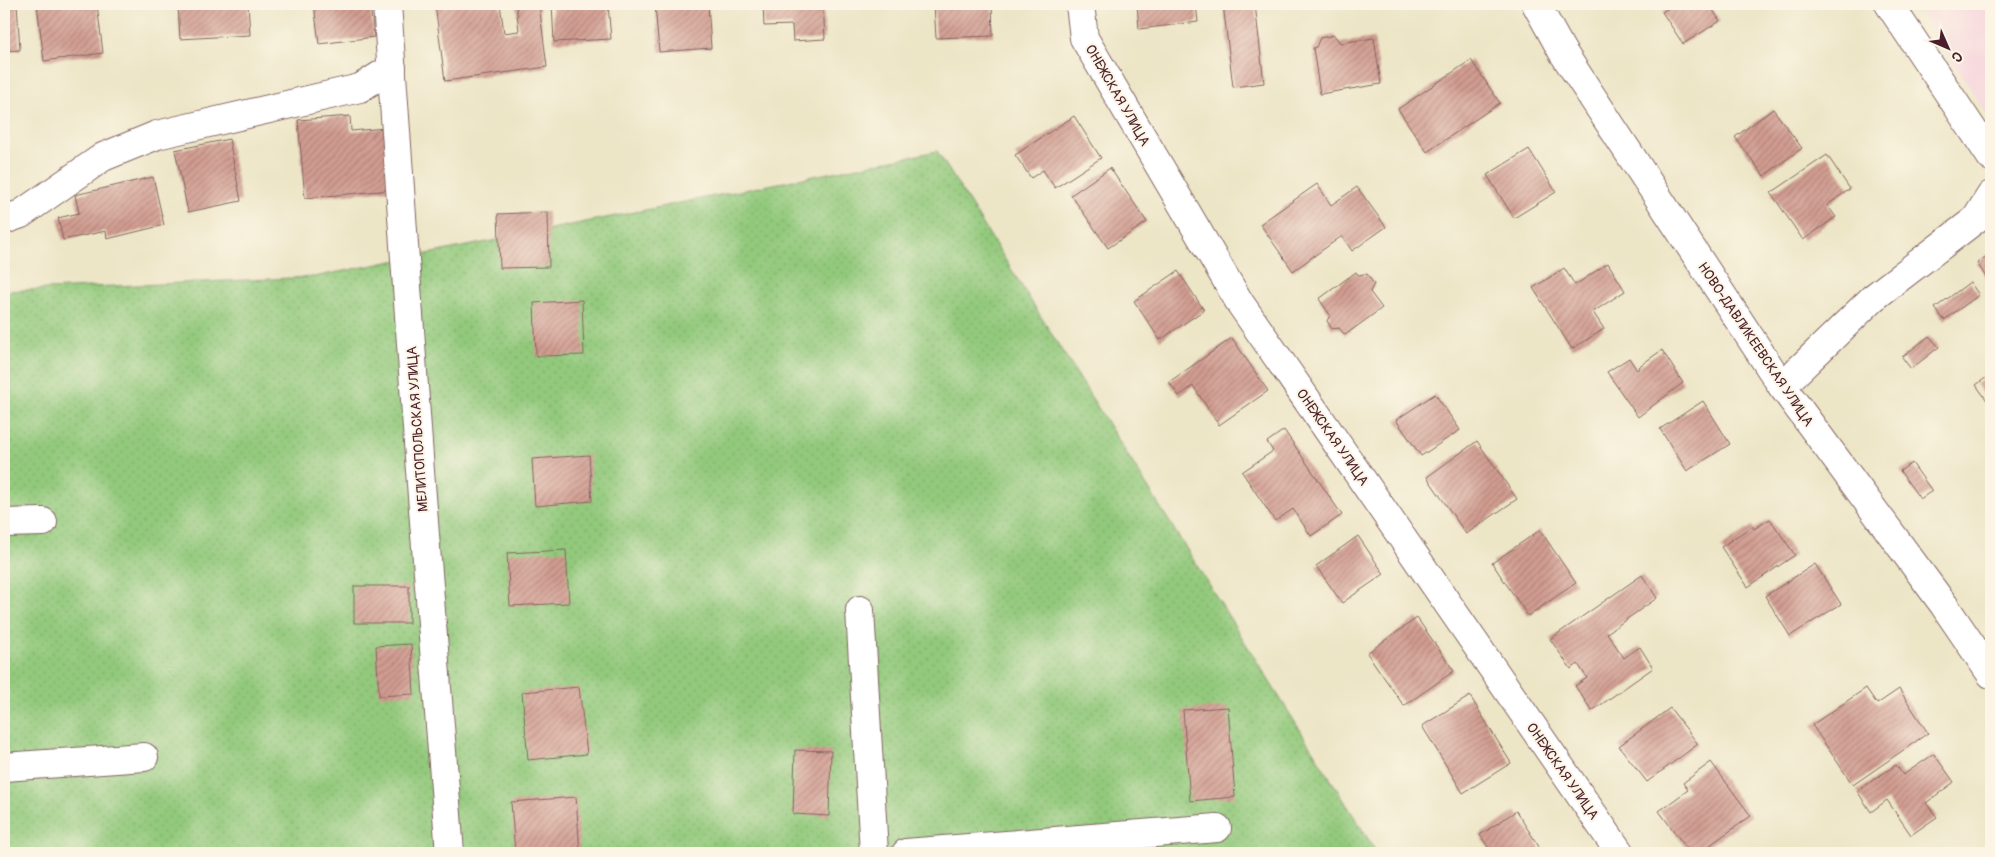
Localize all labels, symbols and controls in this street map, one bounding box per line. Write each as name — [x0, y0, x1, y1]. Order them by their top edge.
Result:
north arrow — [1922, 22, 1972, 72]
street label: ОНЕЖСКАЯ УЛИЦА — [1082, 41, 1154, 149]
text: С — [1948, 48, 1966, 66]
street label: НОВО-ДАВЛИКЕЕВСКАЯ УЛИЦА — [1694, 259, 1817, 430]
street label: МЕЛИТОПОЛЬСКАЯ УЛИЦА — [403, 346, 432, 512]
street label: ОНЕЖСКАЯ УЛИЦА — [1293, 385, 1372, 489]
street label: ОНЕЖСКАЯ УЛИЦА — [1523, 719, 1602, 823]

